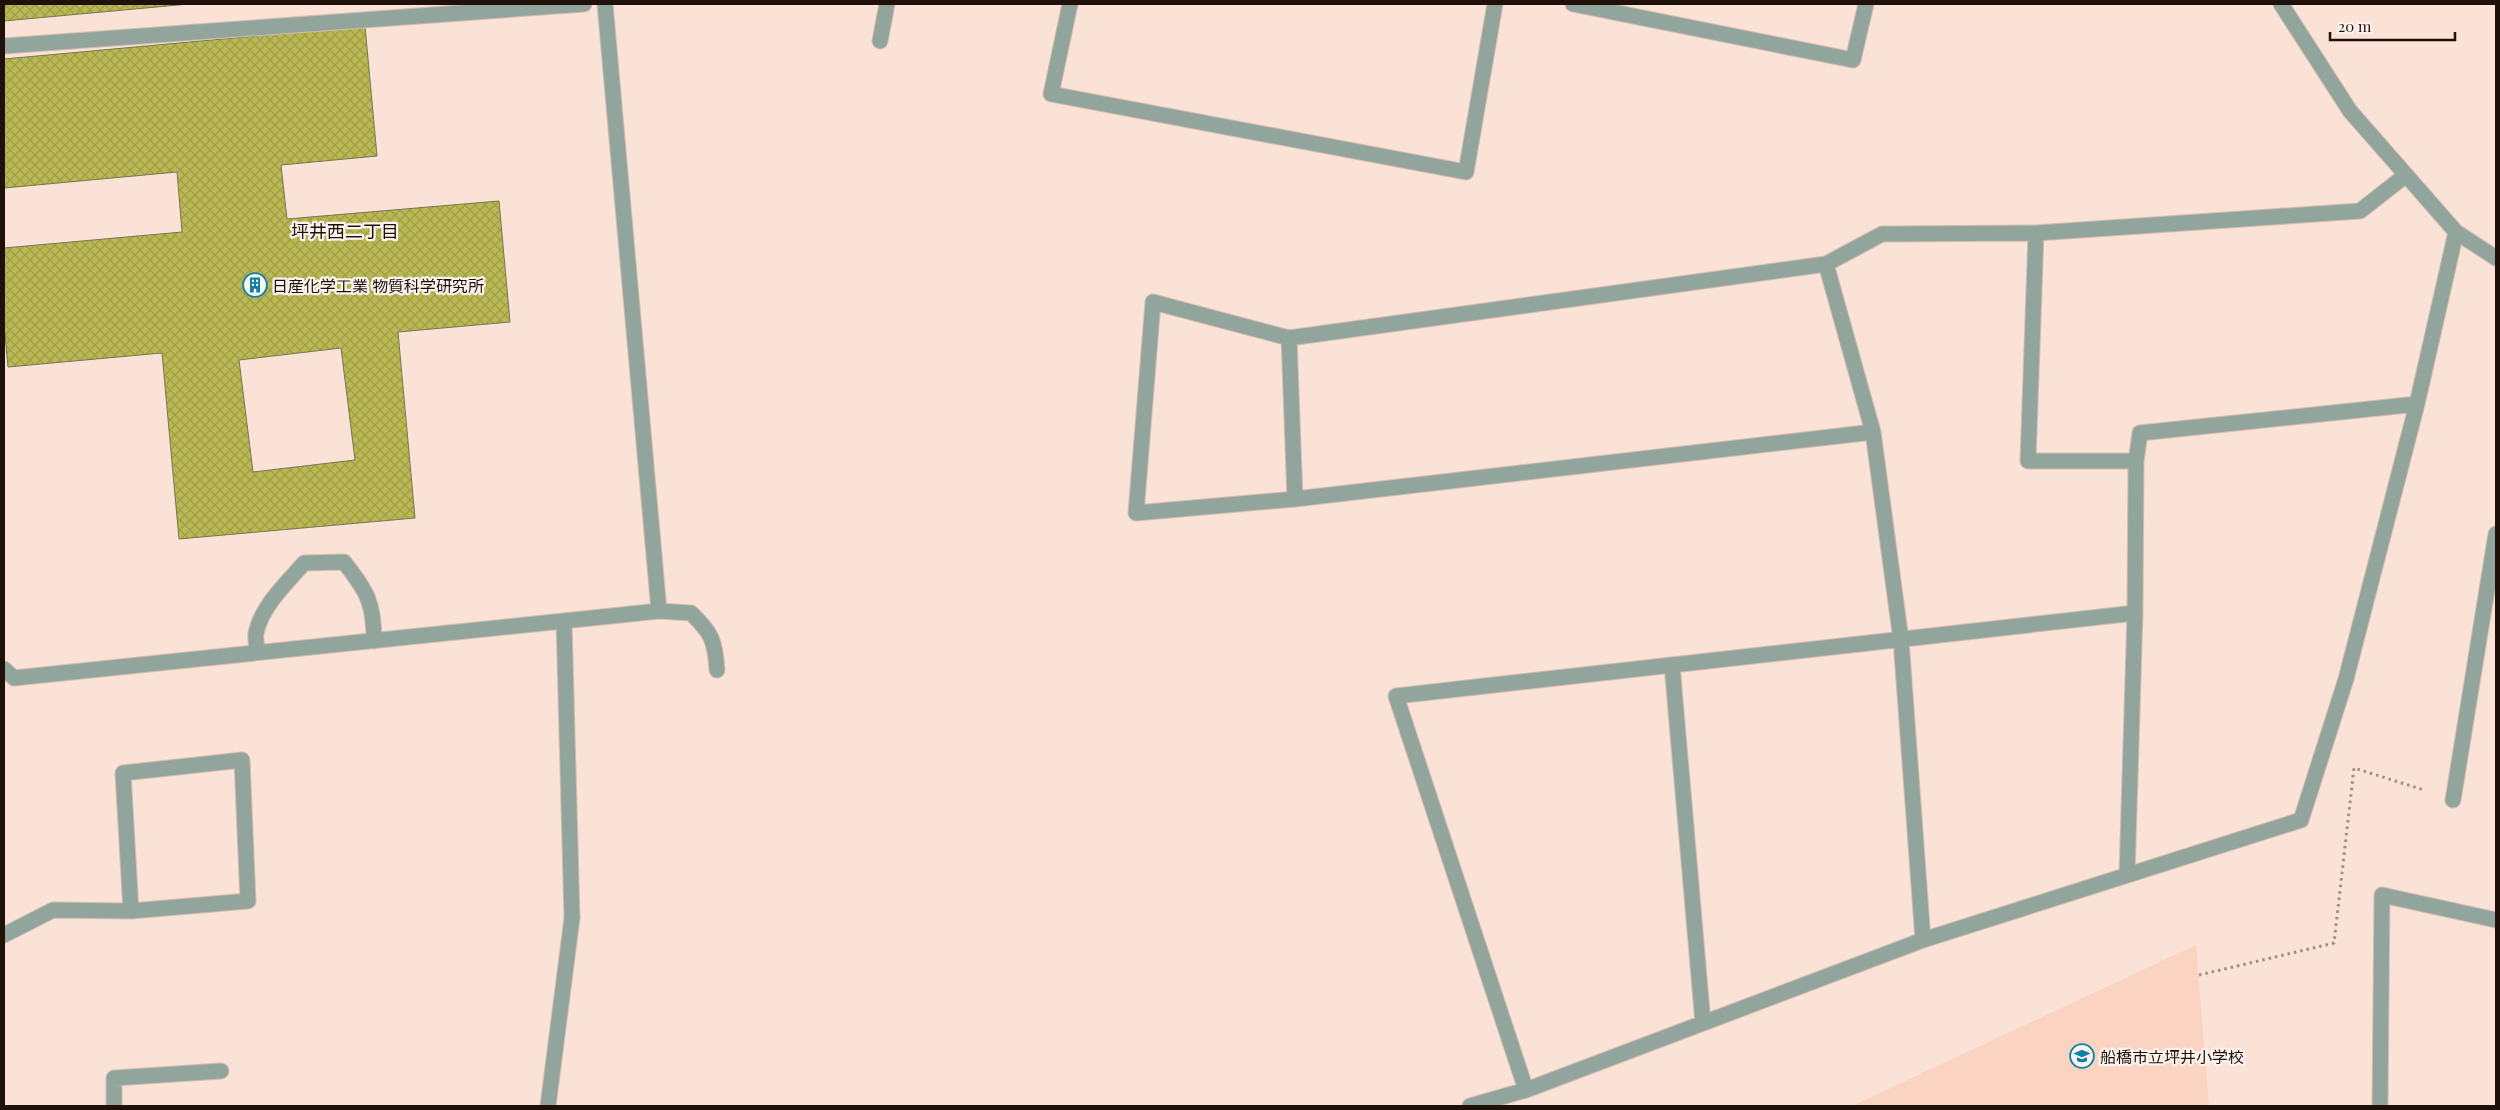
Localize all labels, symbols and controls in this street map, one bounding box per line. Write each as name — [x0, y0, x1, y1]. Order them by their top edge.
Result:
scale bar — [2330, 10, 2455, 42]
text: 20 m — [2338, 16, 2372, 36]
district label: 坪井西二丁目 — [291, 219, 399, 243]
building icon: 日産化学工業 物質科学研究所 — [242, 272, 268, 298]
place label: 日産化学工業 物質科学研究所 — [272, 275, 484, 296]
school or university icon: 船橋市立坪井小学校 — [2069, 1043, 2095, 1069]
place label: 船橋市立坪井小学校 — [2100, 1046, 2244, 1067]

